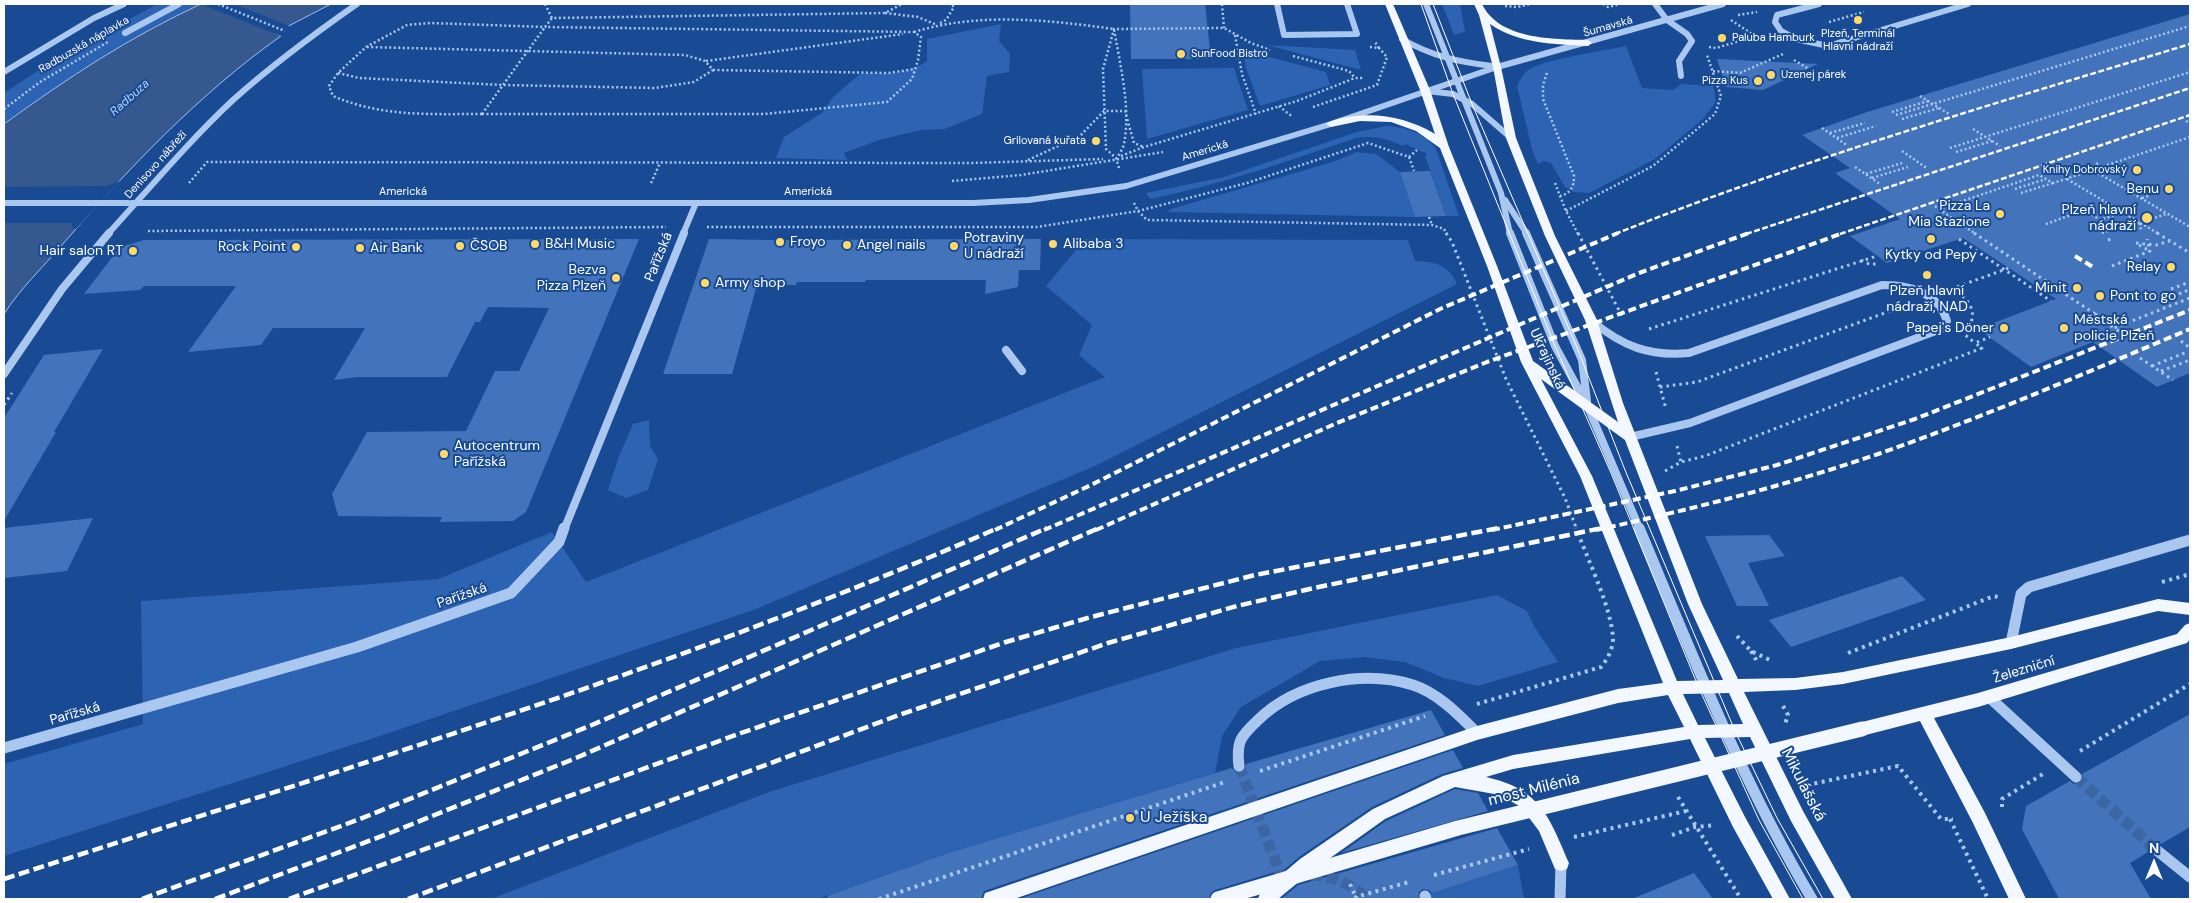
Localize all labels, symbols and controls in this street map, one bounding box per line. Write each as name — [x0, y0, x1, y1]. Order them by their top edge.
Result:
street label: Radbuzská náplavka — [36, 14, 132, 76]
street label: Šumavská — [1582, 14, 1634, 40]
marker: Plzeň, Terminál Hlavní nádraží — [1852, 14, 1864, 26]
place label: Plzeň, Terminál Hlavní nádraží — [1821, 27, 1895, 53]
place label: Paluba Hamburk — [1732, 31, 1815, 45]
marker: Paluba Hamburk — [1716, 32, 1728, 44]
place label: SunFood Bistro — [1191, 47, 1268, 61]
marker: SunFood Bistro — [1175, 48, 1187, 60]
place label: Uzenej párek — [1781, 68, 1846, 82]
marker: Uzenej párek — [1765, 69, 1777, 81]
place label: Pizza Kus — [1702, 74, 1748, 88]
marker: Pizza Kus — [1752, 75, 1764, 87]
water label: Radbuza — [107, 77, 153, 119]
street label: Denisovo nábřeží — [122, 129, 190, 201]
place label: Grilovaná kuřata — [1003, 134, 1086, 148]
marker: Grilovaná kuřata — [1090, 135, 1102, 147]
street label: Americká — [1180, 138, 1230, 164]
place label: Knihy Dobrovský — [2043, 163, 2127, 177]
marker: Knihy Dobrovský — [2131, 164, 2143, 176]
place label: Benu — [2127, 181, 2159, 197]
marker: Benu — [2163, 183, 2175, 195]
street label: Americká — [379, 185, 427, 199]
street label: Americká — [784, 185, 832, 199]
place label: Pizza La Mia Stazione — [1908, 198, 1990, 230]
place label: Plzeň hlavní nádraží — [2062, 202, 2136, 234]
marker: Pizza La Mia Stazione — [1994, 208, 2006, 220]
marker: Plzeň hlavní nádraží — [2140, 211, 2154, 225]
street label: Pařížská — [642, 230, 676, 284]
place label: Potraviny U nádraží — [964, 230, 1024, 262]
marker: Kytky od Pepy — [1925, 233, 1937, 245]
place label: Froyo — [790, 234, 826, 250]
place label: B&H Music — [545, 236, 615, 252]
marker: Froyo — [774, 236, 786, 248]
place label: Alibaba 3 — [1063, 236, 1124, 252]
place label: Angel nails — [857, 237, 926, 253]
place label: ČSOB — [470, 238, 507, 254]
marker: B&H Music — [529, 238, 541, 250]
marker: Alibaba 3 — [1047, 238, 1059, 250]
place label: Rock Point — [218, 239, 286, 255]
marker: Angel nails — [841, 239, 853, 251]
place label: Air Bank — [370, 240, 423, 256]
marker: ČSOB — [454, 240, 466, 252]
marker: Potraviny U nádraží — [948, 240, 960, 252]
marker: Rock Point — [290, 241, 302, 253]
marker: Air Bank — [354, 242, 366, 254]
place label: Hair salon RT — [40, 243, 123, 259]
marker: Hair salon RT — [127, 245, 139, 257]
place label: Kytky od Pepy — [1885, 247, 1977, 263]
place label: Relay — [2127, 259, 2161, 275]
marker: Relay — [2165, 261, 2177, 273]
place label: Bezva Pizza Plzeň — [537, 262, 606, 294]
marker: Plzeň hlavní nádraží, NAD — [1921, 269, 1933, 281]
marker: Bezva Pizza Plzeň — [610, 272, 622, 284]
place label: Army shop — [715, 275, 785, 291]
marker: Army shop — [699, 277, 711, 289]
place label: Minit — [2035, 280, 2067, 296]
marker: Minit — [2071, 282, 2083, 294]
place label: Plzeň hlavní nádraží, NAD — [1886, 283, 1968, 316]
place label: Pont to go — [2110, 288, 2176, 304]
marker: Pont to go — [2094, 290, 2106, 302]
place label: Městská policie Plzeň — [2074, 312, 2154, 344]
place label: Papej's Döner — [1906, 320, 1994, 336]
marker: Papej's Döner — [1998, 322, 2010, 334]
marker: Městská policie Plzeň — [2058, 322, 2070, 334]
street label: Ukrajinská — [1526, 326, 1568, 392]
place label: Autocentrum Pařížská — [454, 438, 540, 471]
marker: Autocentrum Pařížská — [438, 448, 450, 460]
street label: Pařížská — [435, 580, 489, 612]
street label: Železniční — [1991, 653, 2057, 687]
street label: Pařížská — [48, 699, 102, 729]
street label: Mikulášská — [1776, 745, 1830, 825]
street label: most Milénia — [1486, 769, 1582, 811]
place label: U Ježíška — [1140, 808, 1207, 828]
marker: U Ježíška — [1124, 812, 1136, 824]
north arrow — [2129, 838, 2179, 888]
text: N — [2149, 839, 2159, 857]

